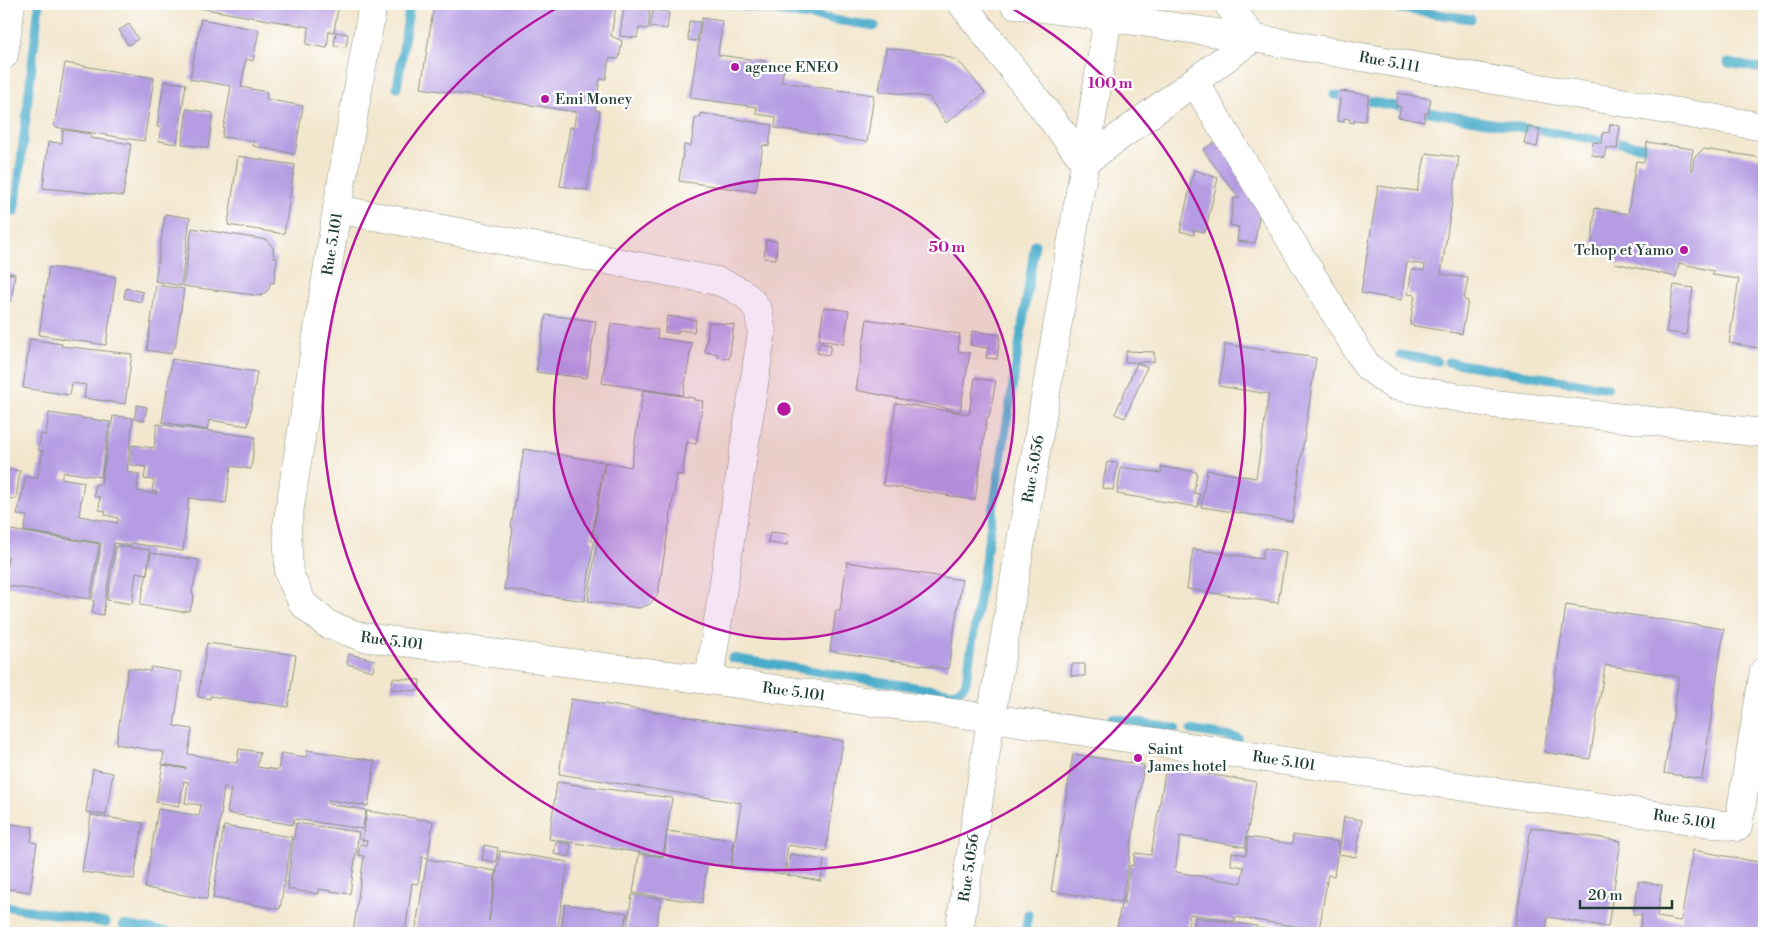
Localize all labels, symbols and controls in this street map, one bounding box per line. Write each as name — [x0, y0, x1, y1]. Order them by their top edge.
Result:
street label: Rue 5.111 — [1357, 48, 1422, 77]
place label: agence ENEO — [745, 58, 839, 77]
marker: agence ENEO — [729, 61, 741, 73]
text: 100 m — [1088, 74, 1133, 93]
place label: Emi Money — [555, 90, 633, 109]
marker: Emi Money — [539, 93, 551, 105]
street label: Rue 5.101 — [318, 211, 347, 277]
text: 50 m — [929, 238, 965, 257]
place label: Tchop et Yamo — [1574, 241, 1674, 260]
marker: Tchop et Yamo — [1678, 244, 1690, 256]
centre of rings — [775, 400, 793, 418]
street label: Rue 5.056 — [1019, 434, 1049, 504]
street label: Rue 5.101 — [359, 628, 425, 655]
street label: Rue 5.101 — [761, 678, 827, 706]
place label: Saint James hotel — [1147, 740, 1227, 776]
street label: Rue 5.101 — [1251, 747, 1317, 775]
marker: Saint James hotel — [1132, 752, 1144, 764]
street label: Rue 5.101 — [1652, 806, 1718, 834]
street label: Rue 5.056 — [955, 832, 984, 903]
scale bar — [1580, 877, 1673, 909]
text: 20 m — [1588, 886, 1623, 905]

